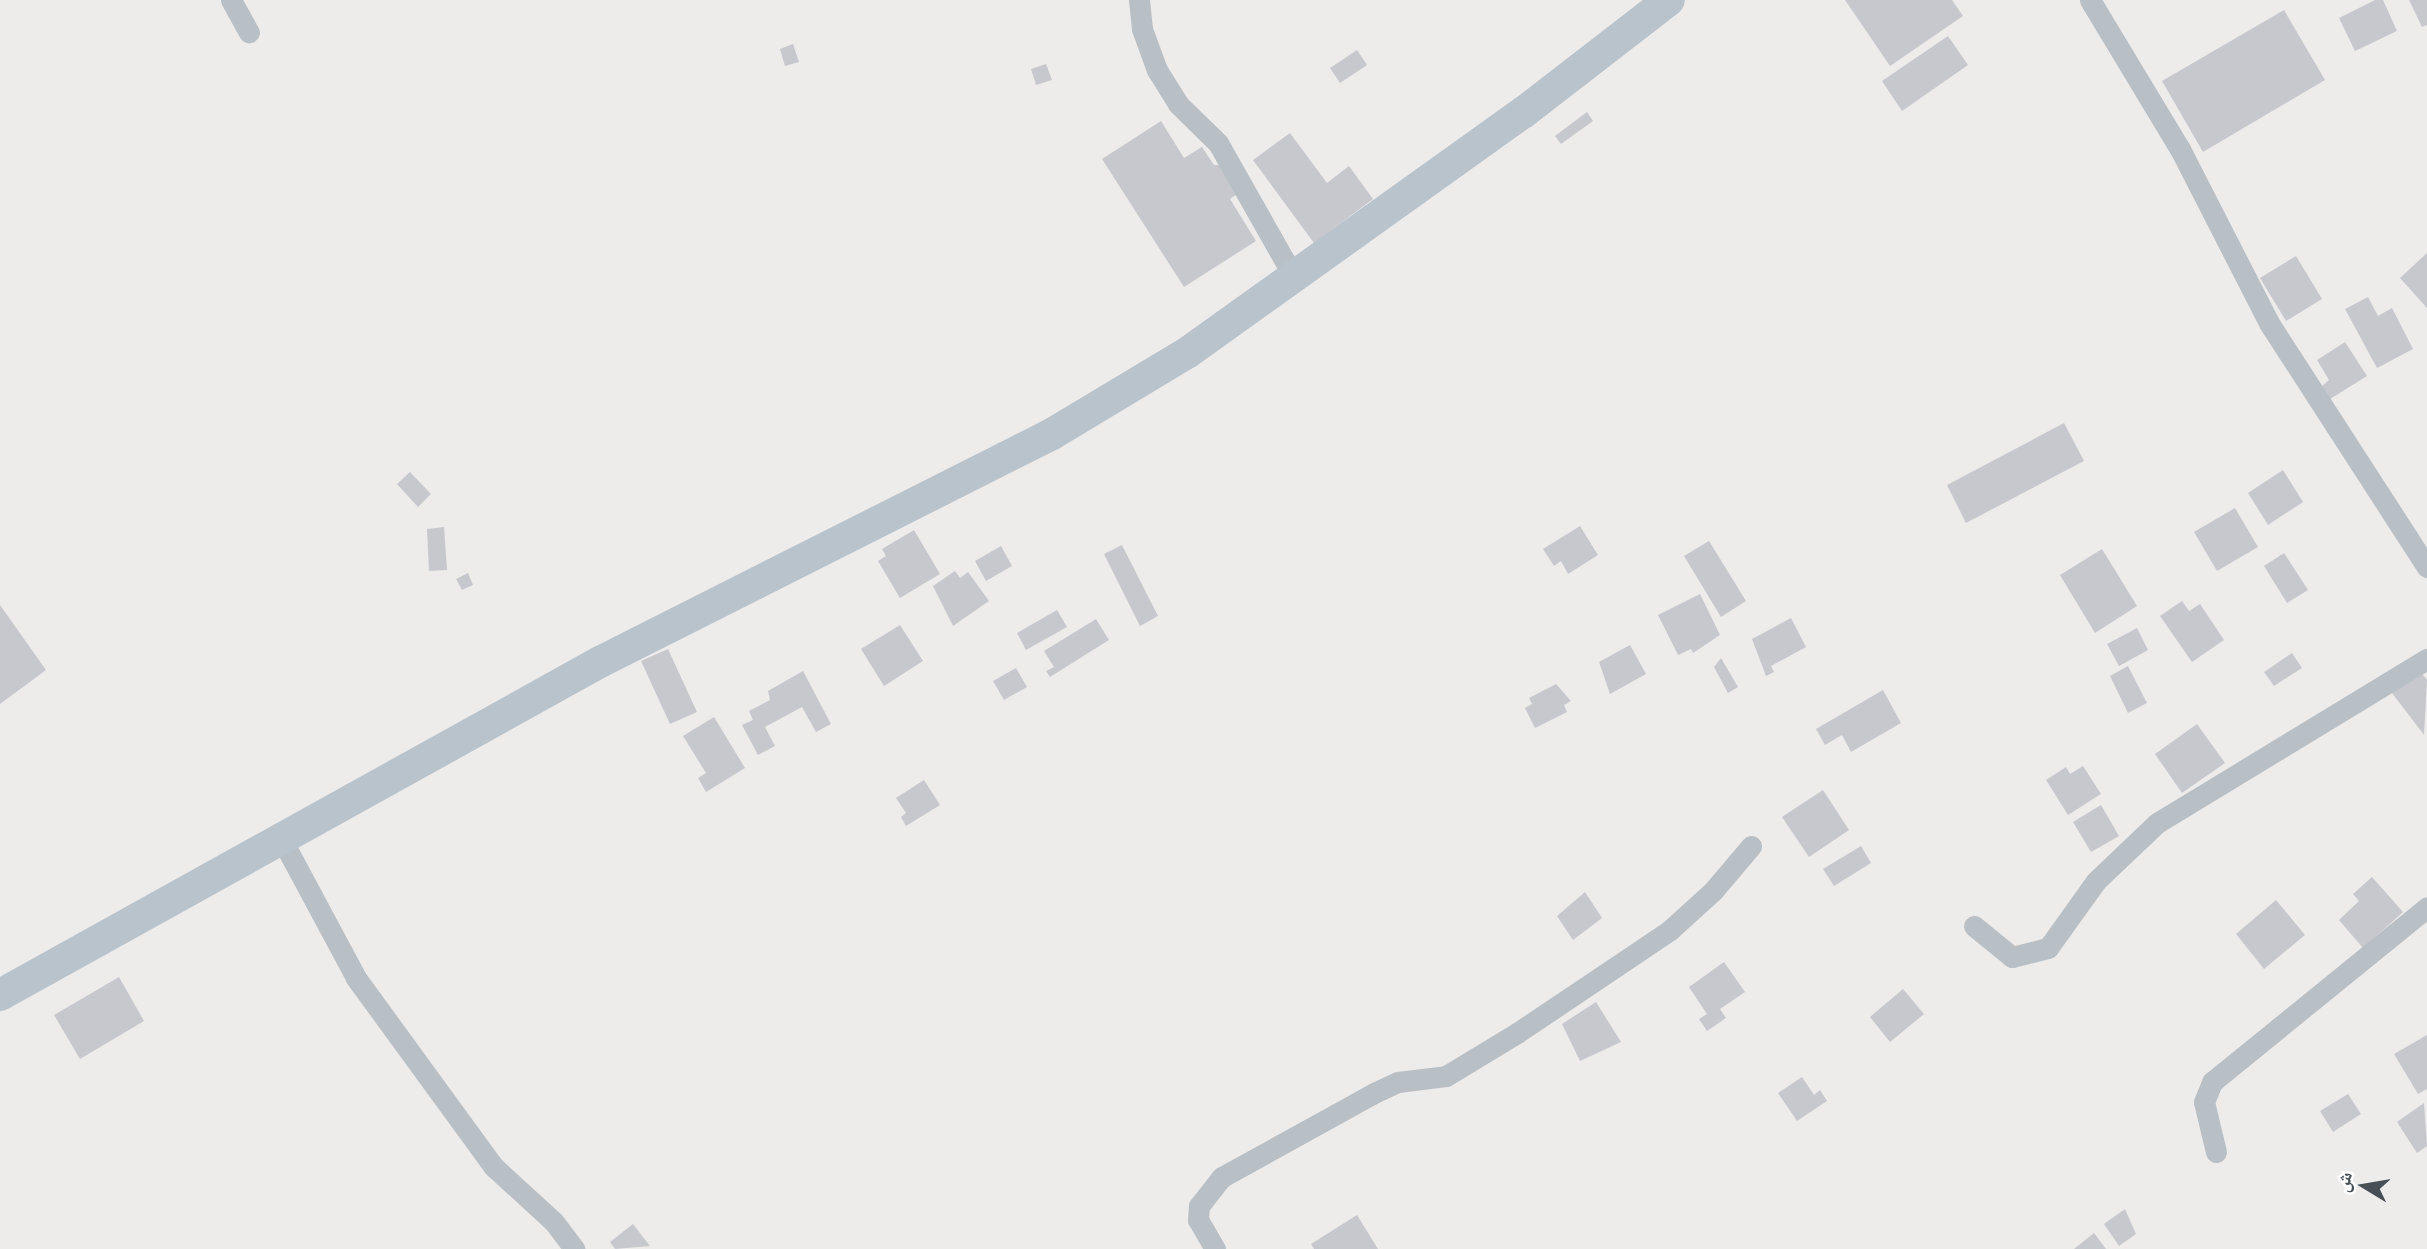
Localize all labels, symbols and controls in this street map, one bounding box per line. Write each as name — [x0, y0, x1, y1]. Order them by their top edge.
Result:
north arrow — [2329, 1151, 2399, 1221]
text: ش — [2330, 1170, 2356, 1194]

